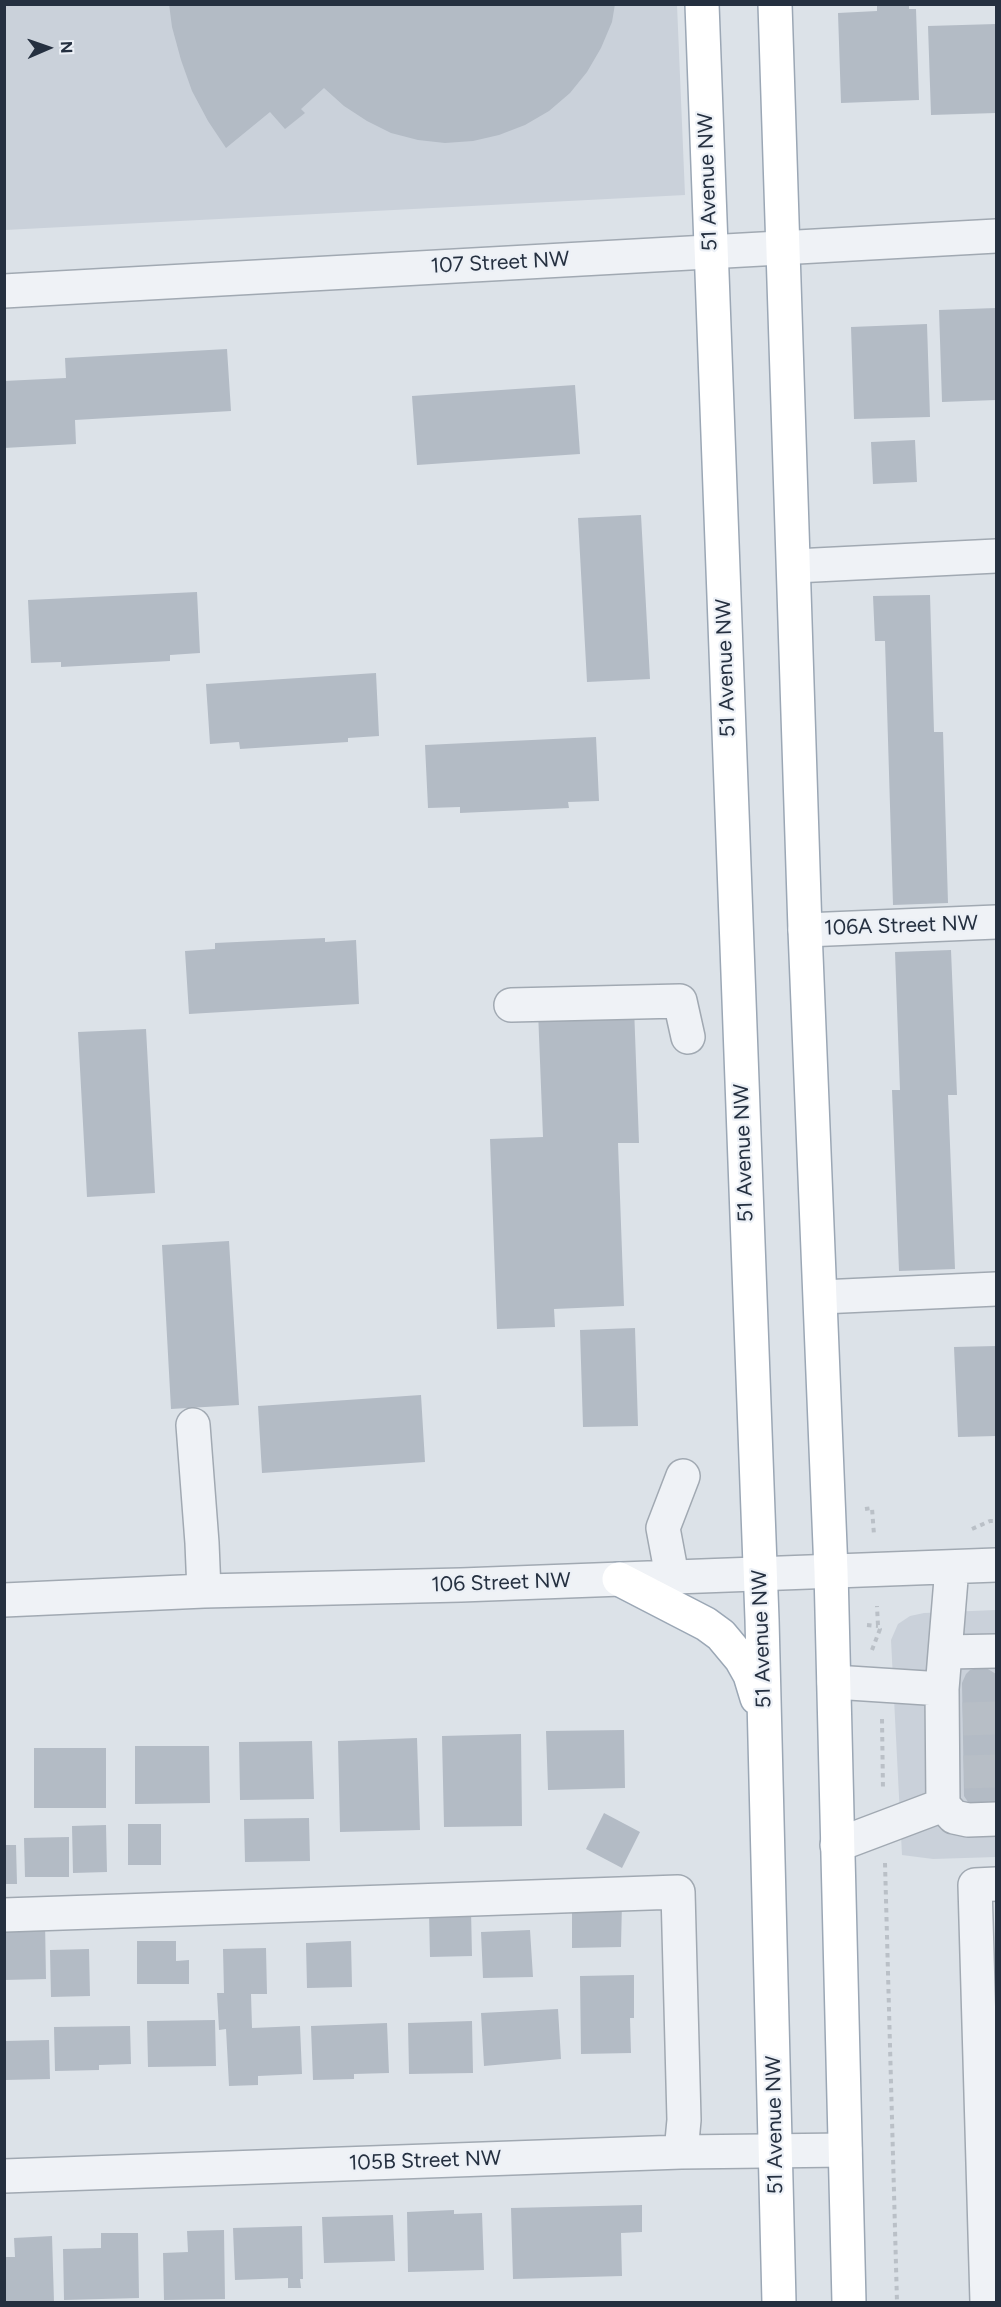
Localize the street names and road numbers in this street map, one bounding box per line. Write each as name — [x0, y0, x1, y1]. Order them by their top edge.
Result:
street label: 51 Avenue NW — [693, 112, 723, 252]
street label: 107 Street NW — [430, 247, 570, 279]
street label: 51 Avenue NW — [711, 598, 741, 738]
street label: 106A Street NW — [824, 911, 978, 941]
street label: 51 Avenue NW — [729, 1083, 759, 1223]
street label: 106 Street NW — [431, 1568, 571, 1598]
street label: 51 Avenue NW — [747, 1569, 777, 1709]
street label: 51 Avenue NW — [761, 2056, 789, 2194]
street label: 105B Street NW — [348, 2146, 502, 2176]

